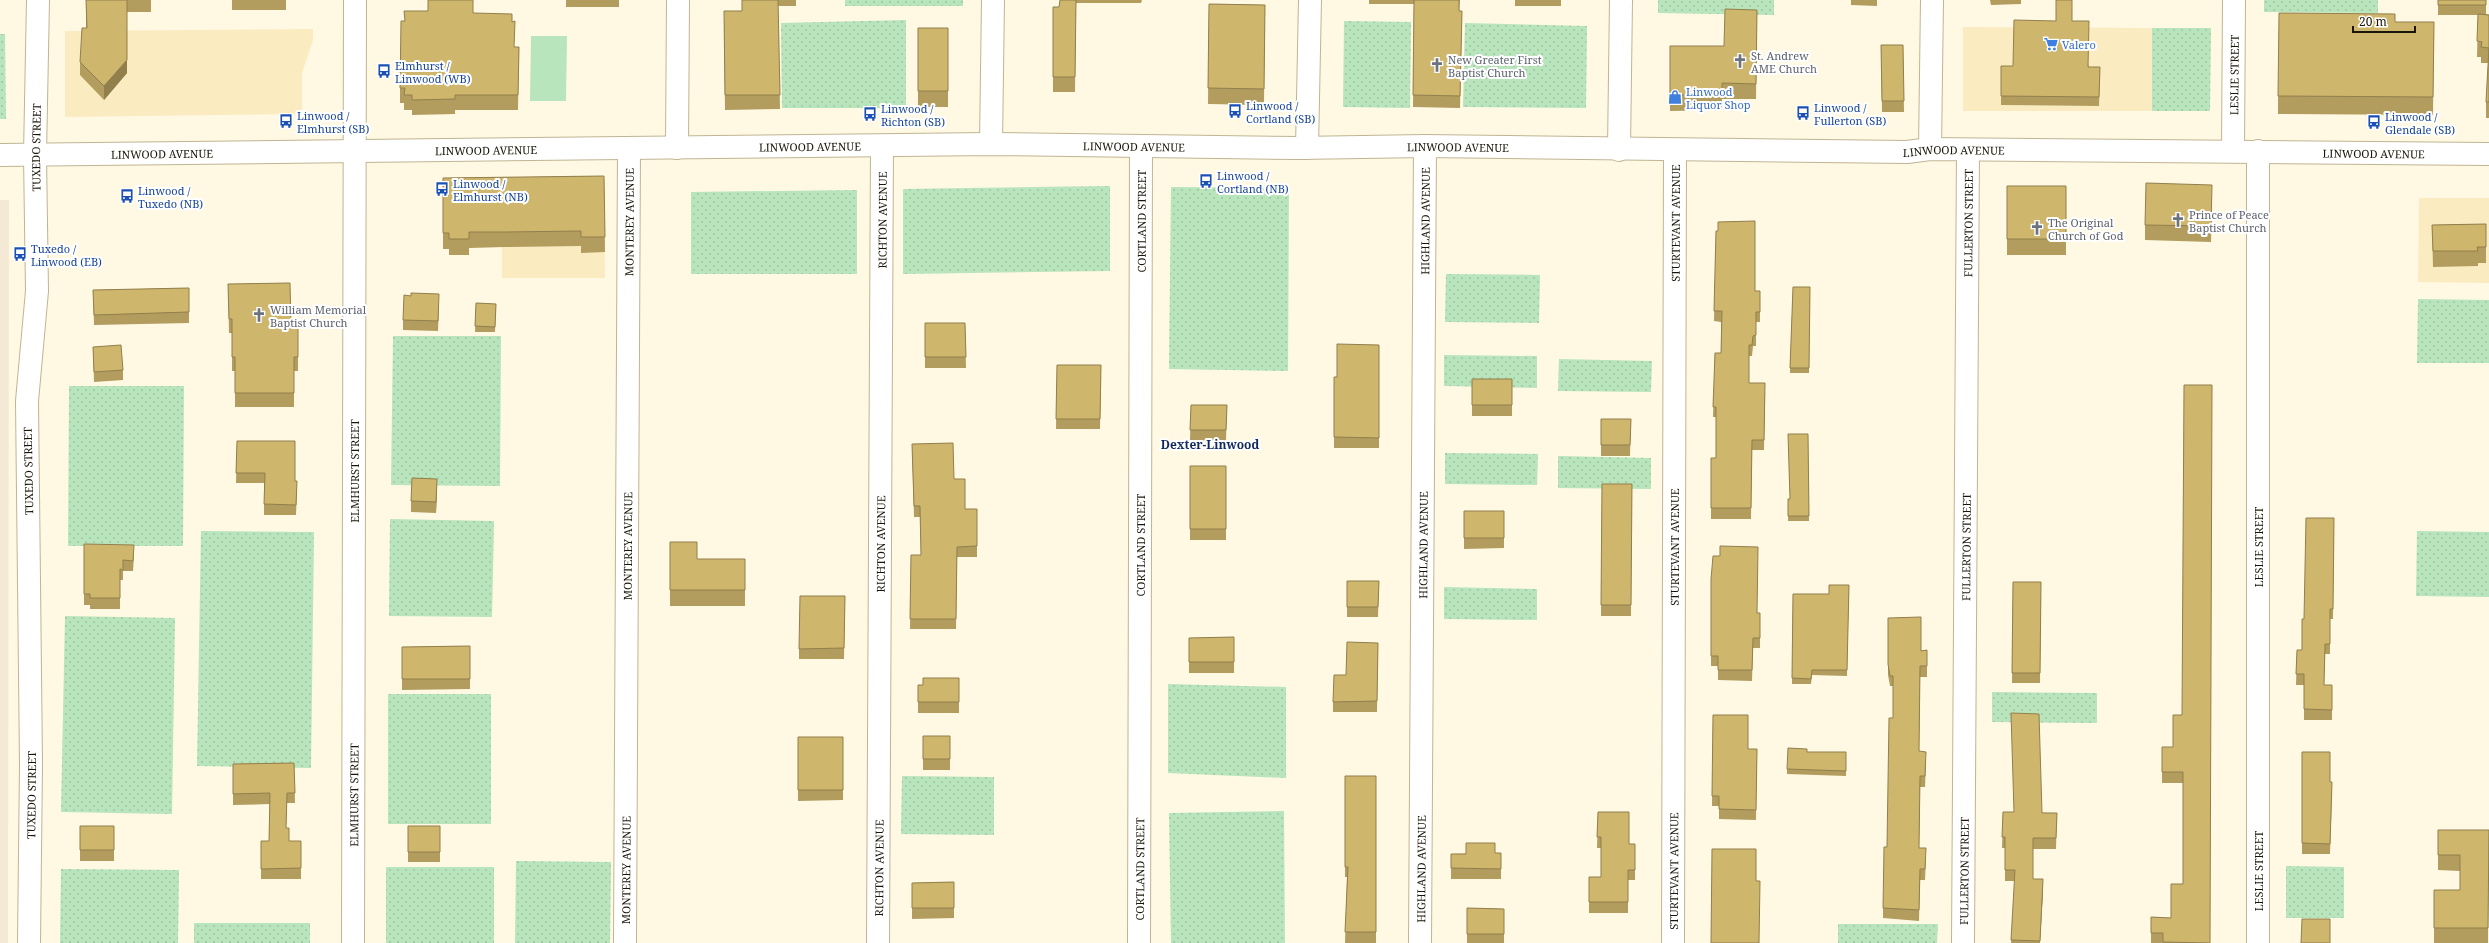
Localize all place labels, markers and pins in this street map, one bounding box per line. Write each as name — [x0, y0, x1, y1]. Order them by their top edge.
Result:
supermarket icon: Valero — [2043, 36, 2059, 52]
place label: Valero — [2062, 37, 2096, 52]
place label: St. Andrew AME Church — [1751, 48, 1817, 76]
place label: New Greater First Baptist Church — [1448, 52, 1542, 80]
church icon: St. Andrew AME Church — [1732, 53, 1748, 69]
church icon: New Greater First Baptist Church — [1429, 57, 1445, 73]
place label: Elmhurst / Linwood (WB) — [395, 58, 471, 86]
bus stop icon: Elmhurst / Linwood (WB) — [376, 63, 392, 79]
place label: Linwood Liquor Shop — [1686, 84, 1751, 112]
shop icon: Linwood Liquor Shop — [1667, 89, 1683, 105]
place label: Linwood / Cortland (SB) — [1246, 98, 1315, 126]
place label: Linwood / Fullerton (SB) — [1814, 100, 1887, 128]
place label: Linwood / Richton (SB) — [881, 101, 945, 129]
bus stop icon: Linwood / Cortland (SB) — [1227, 103, 1243, 119]
bus stop icon: Linwood / Fullerton (SB) — [1795, 105, 1811, 121]
bus stop icon: Linwood / Richton (SB) — [862, 106, 878, 122]
place label: Linwood / Elmhurst (SB) — [297, 108, 369, 136]
place label: Linwood / Glendale (SB) — [2385, 109, 2455, 137]
bus stop icon: Linwood / Elmhurst (SB) — [278, 113, 294, 129]
bus stop icon: Linwood / Glendale (SB) — [2366, 114, 2382, 130]
place label: Linwood / Cortland (NB) — [1217, 168, 1289, 196]
bus stop icon: Linwood / Cortland (NB) — [1198, 173, 1214, 189]
place label: Linwood / Elmhurst (NB) — [453, 176, 528, 204]
bus stop icon: Linwood / Elmhurst (NB) — [434, 181, 450, 197]
place label: Linwood / Tuxedo (NB) — [138, 183, 203, 211]
bus stop icon: Linwood / Tuxedo (NB) — [119, 188, 135, 204]
place label: Prince of Peace Baptist Church — [2189, 207, 2269, 235]
church icon: Prince of Peace Baptist Church — [2170, 212, 2186, 228]
place label: The Original Church of God — [2048, 215, 2124, 243]
church icon: The Original Church of God — [2029, 220, 2045, 236]
place label: Tuxedo / Linwood (EB) — [31, 241, 102, 269]
bus stop icon: Tuxedo / Linwood (EB) — [12, 246, 28, 262]
place label: William Memorial Baptist Church — [270, 302, 367, 330]
church icon: William Memorial Baptist Church — [251, 307, 267, 323]

